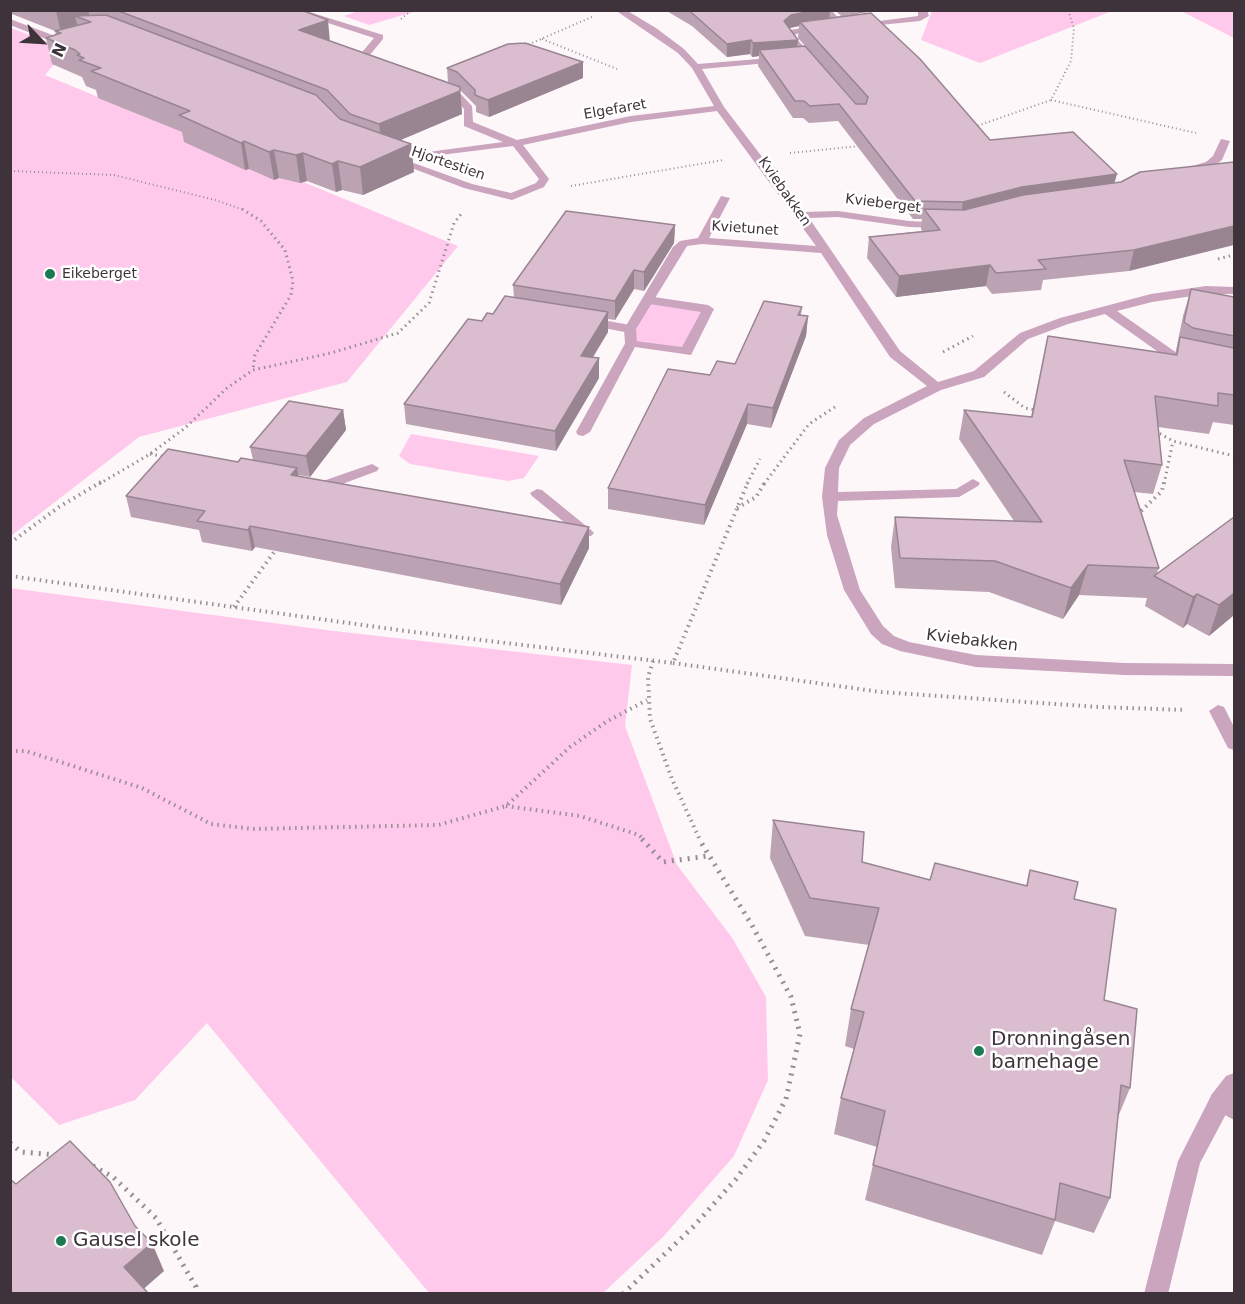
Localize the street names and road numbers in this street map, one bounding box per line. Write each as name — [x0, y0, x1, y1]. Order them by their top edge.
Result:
street label: Elgefaret — [582, 96, 648, 124]
street label: Hjortestien — [409, 144, 487, 184]
street label: Kviebakken — [754, 154, 814, 230]
street label: Kvieberget — [844, 191, 922, 217]
street label: Kvietunet — [711, 218, 779, 240]
street label: Kviebakken — [925, 626, 1019, 656]

